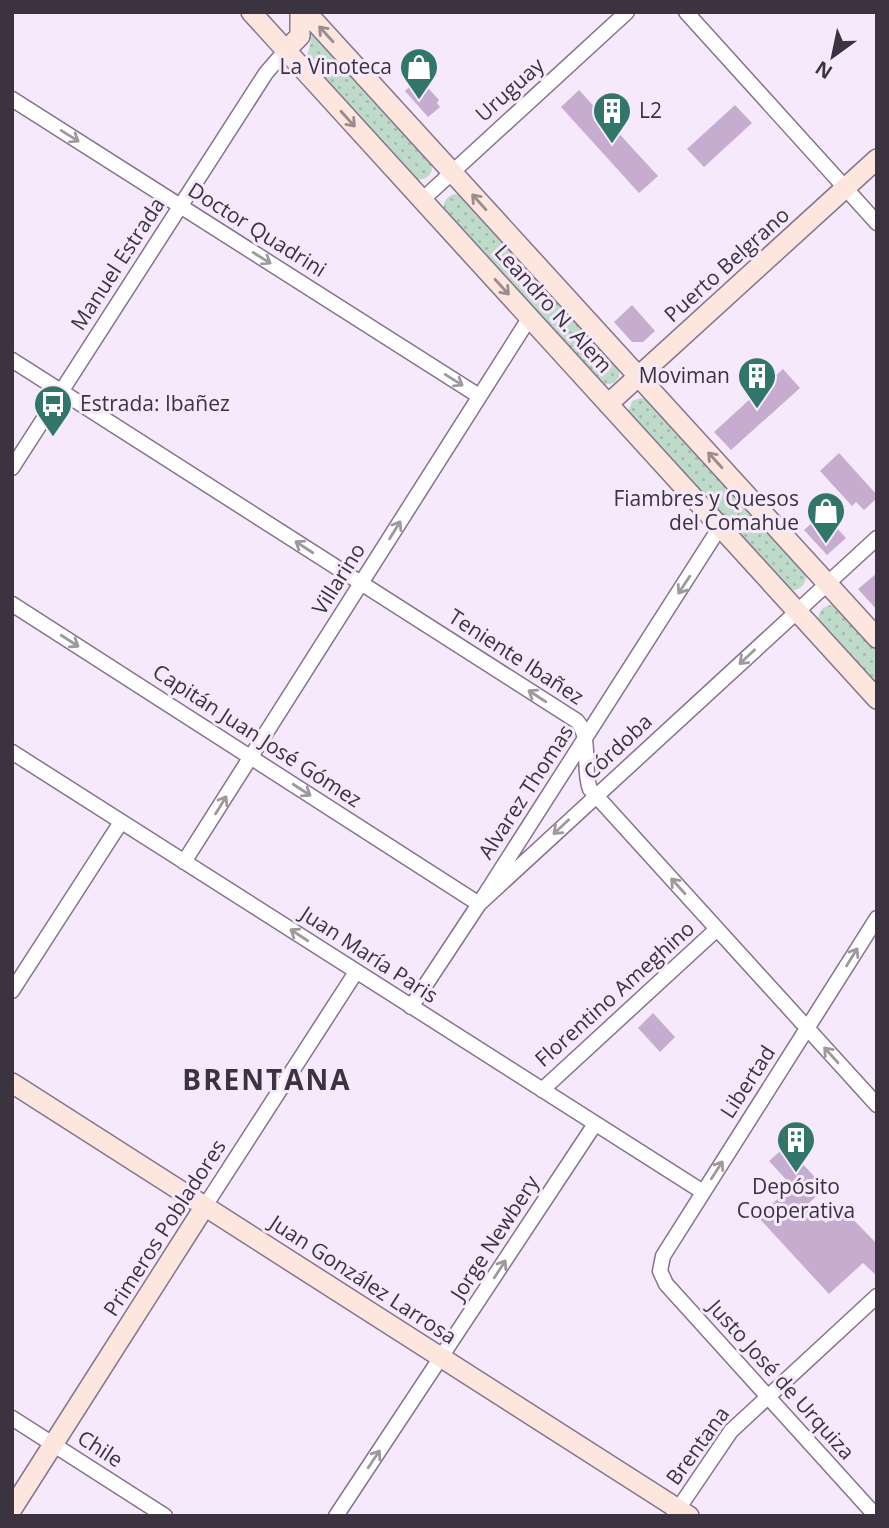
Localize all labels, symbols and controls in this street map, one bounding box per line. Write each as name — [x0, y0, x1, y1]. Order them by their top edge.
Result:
north arrow — [798, 21, 868, 91]
one-way arrow — [318, 25, 334, 43]
shop icon: La Vinoteca — [398, 46, 440, 101]
street label: Uruguay — [469, 51, 550, 128]
place label: La Vinoteca — [280, 52, 392, 80]
text: N — [810, 55, 837, 85]
building icon: L2 — [591, 90, 633, 145]
place label: L2 — [639, 96, 662, 124]
one-way arrow — [340, 110, 357, 127]
one-way arrow — [60, 129, 79, 143]
street label: Doctor Quadrini — [183, 175, 332, 283]
street label: Manuel Estrada — [64, 192, 171, 335]
one-way arrow — [471, 193, 487, 211]
street label: Puerto Belgrano — [658, 201, 795, 328]
street label: Leandro N. Alem — [489, 238, 619, 378]
one-way arrow — [252, 251, 271, 265]
one-way arrow — [493, 278, 510, 295]
building icon: Moviman — [736, 355, 778, 410]
place label: Moviman — [639, 361, 730, 389]
one-way arrow — [444, 373, 463, 387]
bus stop icon: Estrada: Ibañez — [32, 383, 74, 438]
place label: Estrada: Ibañez — [80, 389, 230, 417]
one-way arrow — [707, 451, 723, 469]
place label: Fiambres y Quesos del Comahue — [613, 484, 799, 536]
shop icon: Fiambres y Quesos del Comahue — [805, 490, 847, 545]
one-way arrow — [389, 520, 403, 540]
street label: Villarino — [305, 537, 371, 620]
one-way arrow — [295, 539, 315, 553]
one-way arrow — [676, 574, 690, 594]
street label: Teniente Ibañez — [444, 602, 590, 710]
one-way arrow — [59, 635, 79, 649]
one-way arrow — [738, 649, 756, 665]
street label: Capitán Juan José Gómez — [148, 657, 367, 813]
one-way arrow — [528, 688, 548, 702]
street label: Córdoba — [577, 707, 658, 785]
street label: Alvarez Thomas — [471, 719, 579, 864]
one-way arrow — [292, 784, 312, 798]
one-way arrow — [214, 795, 228, 815]
one-way arrow — [553, 819, 570, 836]
one-way arrow — [670, 877, 686, 895]
street label: Juan María Paris — [294, 898, 444, 1009]
street label: Florentino Ameghino — [529, 914, 700, 1072]
one-way arrow — [289, 928, 309, 942]
one-way arrow — [846, 948, 860, 968]
street label: Libertad — [713, 1040, 781, 1123]
one-way arrow — [823, 1046, 839, 1064]
district label: BRENTANA — [182, 1060, 352, 1098]
building icon: Depósito Cooperativa — [775, 1119, 817, 1174]
street label: Primeros Pobladores — [96, 1134, 232, 1321]
one-way arrow — [710, 1161, 725, 1180]
street label: Jorge Newbery — [442, 1169, 545, 1307]
place label: Depósito Cooperativa — [737, 1172, 855, 1224]
street label: Juan González Larrosa — [263, 1207, 462, 1350]
one-way arrow — [492, 1260, 507, 1279]
street label: Justo José de Urquiza — [701, 1292, 861, 1465]
street label: Brentana — [659, 1401, 735, 1490]
street label: Chile — [73, 1423, 129, 1473]
one-way arrow — [367, 1450, 381, 1469]

